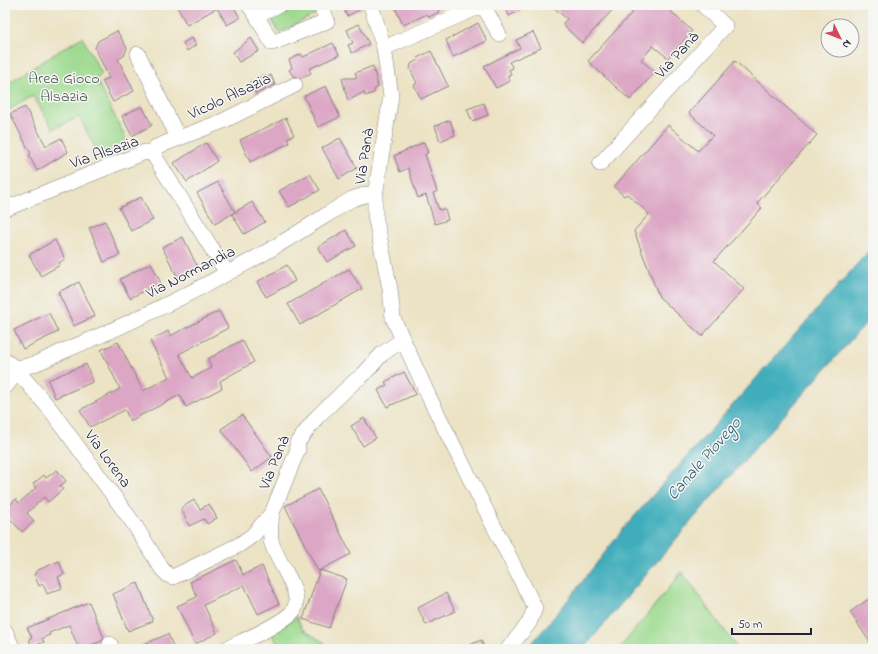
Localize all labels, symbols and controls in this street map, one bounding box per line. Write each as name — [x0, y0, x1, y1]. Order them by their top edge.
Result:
north arrow — [820, 18, 860, 58]
street label: Via Panà — [649, 26, 705, 85]
text: N — [838, 36, 855, 52]
park label: Area Gioco Alsazia — [28, 67, 100, 109]
street label: Vicolo Alsazia — [184, 67, 275, 127]
street label: Via Panà — [349, 126, 381, 187]
street label: Via Alsazia — [66, 130, 142, 176]
street label: Via Normandia — [141, 240, 240, 306]
water label: Canale Piovego — [661, 411, 749, 507]
street label: Via Lorena — [77, 424, 137, 493]
street label: Via Panà — [253, 432, 297, 494]
scale bar — [732, 610, 811, 636]
text: 50 m — [738, 616, 762, 634]

